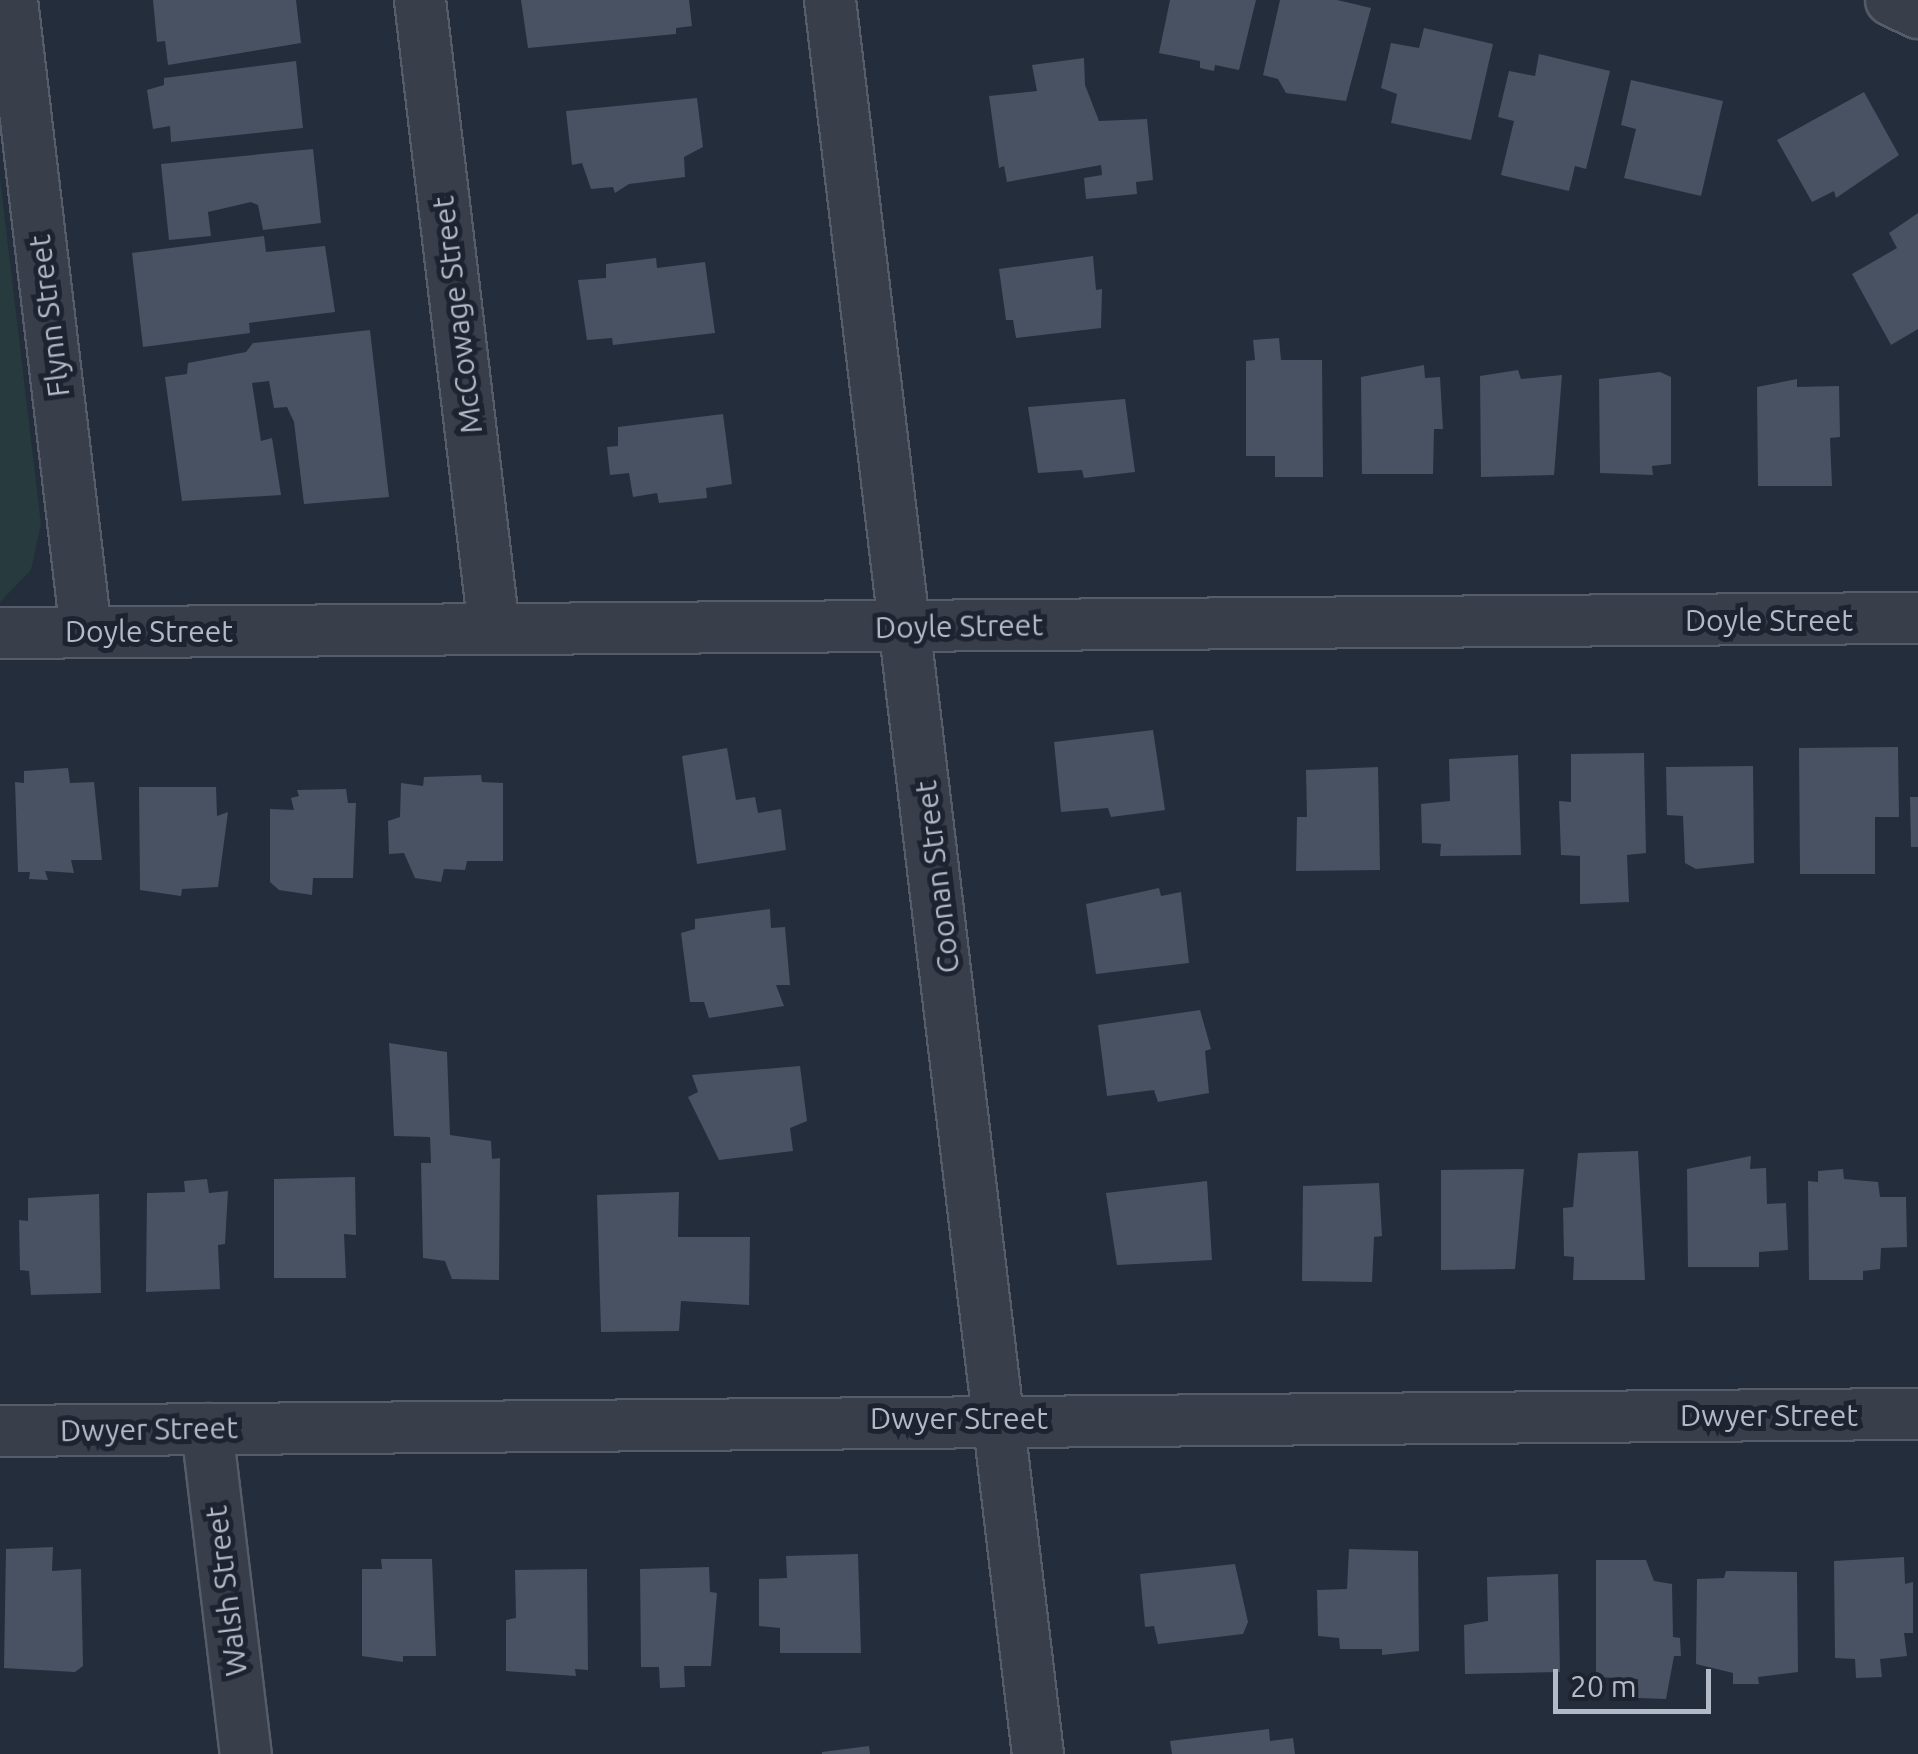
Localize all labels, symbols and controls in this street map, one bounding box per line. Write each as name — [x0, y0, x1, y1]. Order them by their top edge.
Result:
street label: McCowage Street — [425, 194, 489, 436]
street label: Flynn Street — [21, 233, 77, 399]
street label: Doyle Street — [1685, 602, 1853, 638]
street label: Doyle Street — [875, 607, 1043, 645]
street label: Doyle Street — [65, 613, 233, 649]
street label: Coonan Street — [907, 779, 967, 975]
street label: Dwyer Street — [1680, 1397, 1858, 1433]
street label: Dwyer Street — [870, 1400, 1048, 1436]
street label: Dwyer Street — [60, 1409, 238, 1449]
street label: Walsh Street — [198, 1504, 254, 1678]
scale bar — [1558, 1649, 1716, 1711]
text: 20 m — [1570, 1669, 1637, 1703]

